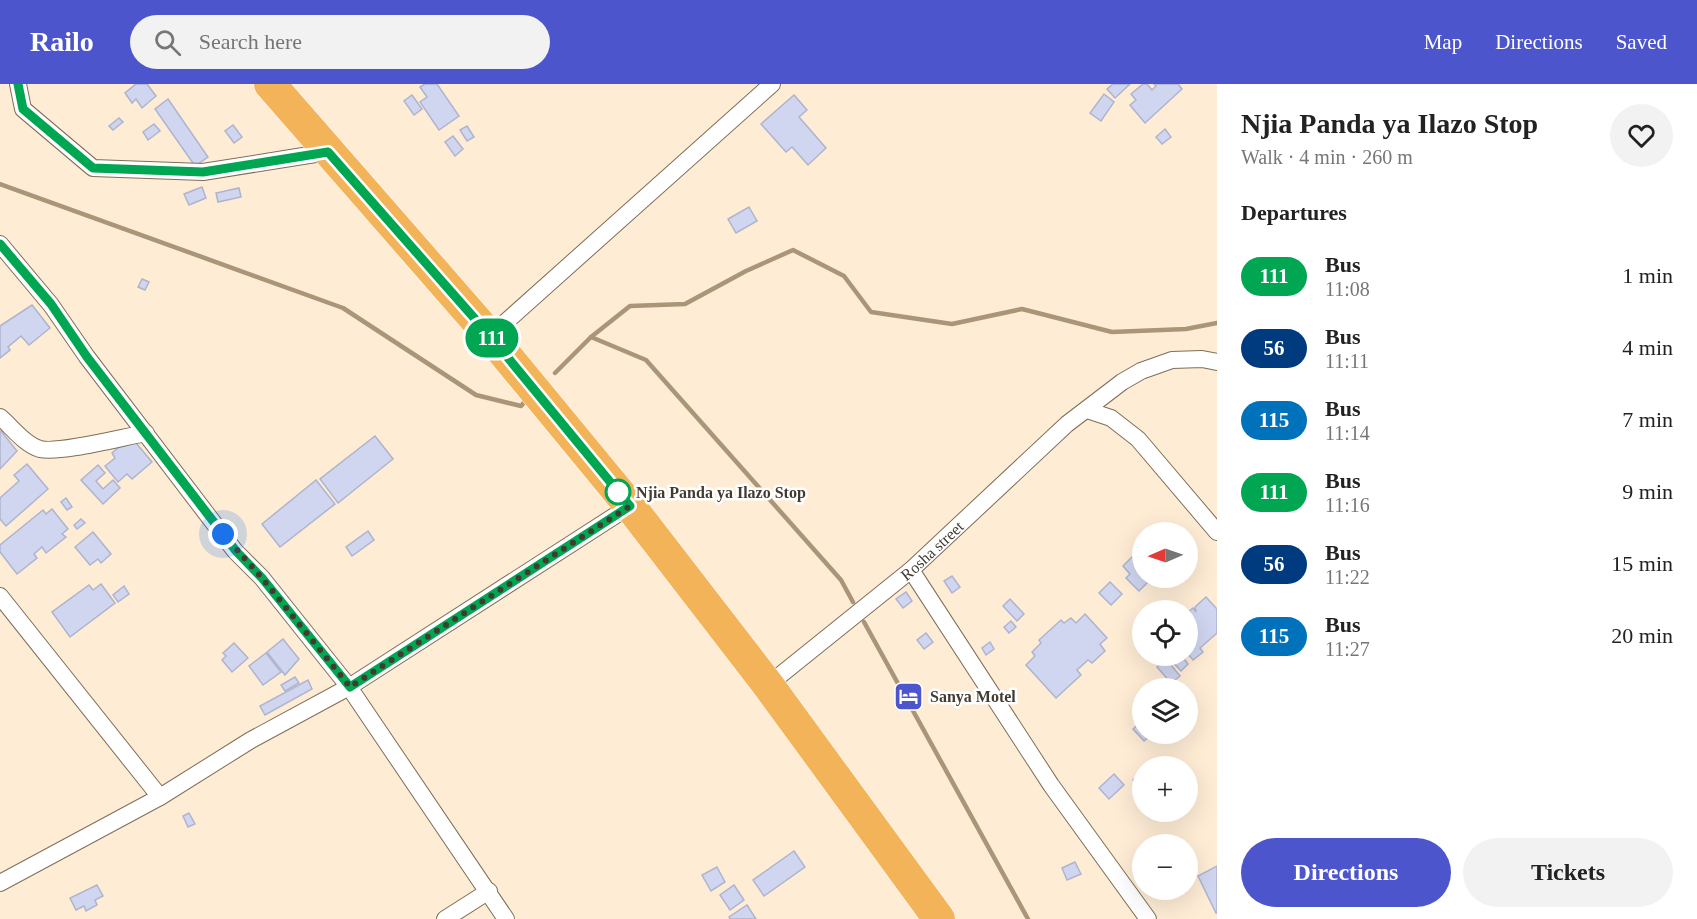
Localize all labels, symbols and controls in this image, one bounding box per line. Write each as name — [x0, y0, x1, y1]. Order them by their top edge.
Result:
search box — [130, 15, 550, 69]
text: Railo — [30, 26, 94, 57]
icon: search — [151, 26, 184, 59]
text: Search here — [199, 29, 302, 54]
text: Map — [1424, 30, 1462, 54]
text: Directions — [1495, 30, 1583, 54]
text: Saved — [1616, 30, 1667, 54]
button: heart — [1610, 104, 1673, 167]
text: Njia Panda ya Ilazo Stop — [1241, 108, 1538, 139]
text: Walk · 4 min · 260 m — [1241, 146, 1413, 168]
text: Departures — [1241, 200, 1347, 225]
text: Bus — [1325, 252, 1360, 277]
text: 1 min — [1622, 263, 1673, 288]
text: 111 — [1259, 264, 1289, 288]
text: 11:08 — [1325, 278, 1370, 300]
line badge: 111 — [458, 318, 526, 358]
text: Bus — [1325, 324, 1360, 349]
text: 111 — [477, 326, 507, 350]
text: 4 min — [1622, 335, 1673, 360]
text: 56 — [1264, 336, 1285, 360]
text: 11:11 — [1325, 350, 1369, 372]
text: Bus — [1325, 396, 1360, 421]
text: 7 min — [1622, 407, 1673, 432]
text: 115 — [1259, 408, 1289, 432]
text: 11:14 — [1325, 422, 1370, 444]
text: Bus — [1325, 468, 1360, 493]
marker: Njia Panda ya Ilazo Stop — [605, 479, 631, 505]
text: 9 min — [1622, 479, 1673, 504]
text: 111 — [1259, 480, 1289, 504]
place label: Njia Panda ya Ilazo Stop — [636, 484, 806, 502]
text: 11:16 — [1325, 494, 1370, 516]
street label: Rosha street — [897, 517, 967, 583]
your location — [208, 519, 238, 549]
north arrow — [1132, 522, 1198, 588]
map controls — [1132, 522, 1198, 900]
text: Bus — [1325, 540, 1360, 565]
text: 15 min — [1611, 551, 1673, 576]
text: 56 — [1264, 552, 1285, 576]
text: 11:22 — [1325, 566, 1370, 588]
button: locate — [1132, 600, 1198, 666]
text: Bus — [1325, 612, 1360, 637]
text: 20 min — [1611, 623, 1673, 648]
text: 115 — [1259, 624, 1289, 648]
text: 11:27 — [1325, 638, 1370, 660]
button: layers — [1132, 678, 1198, 744]
hotel icon: Sanya Motel — [893, 680, 925, 712]
place label: Sanya Motel — [930, 688, 1016, 706]
button: + — [1132, 756, 1198, 822]
button: − — [1132, 834, 1198, 900]
button: Directions — [1241, 838, 1451, 907]
button: Tickets — [1463, 838, 1673, 907]

